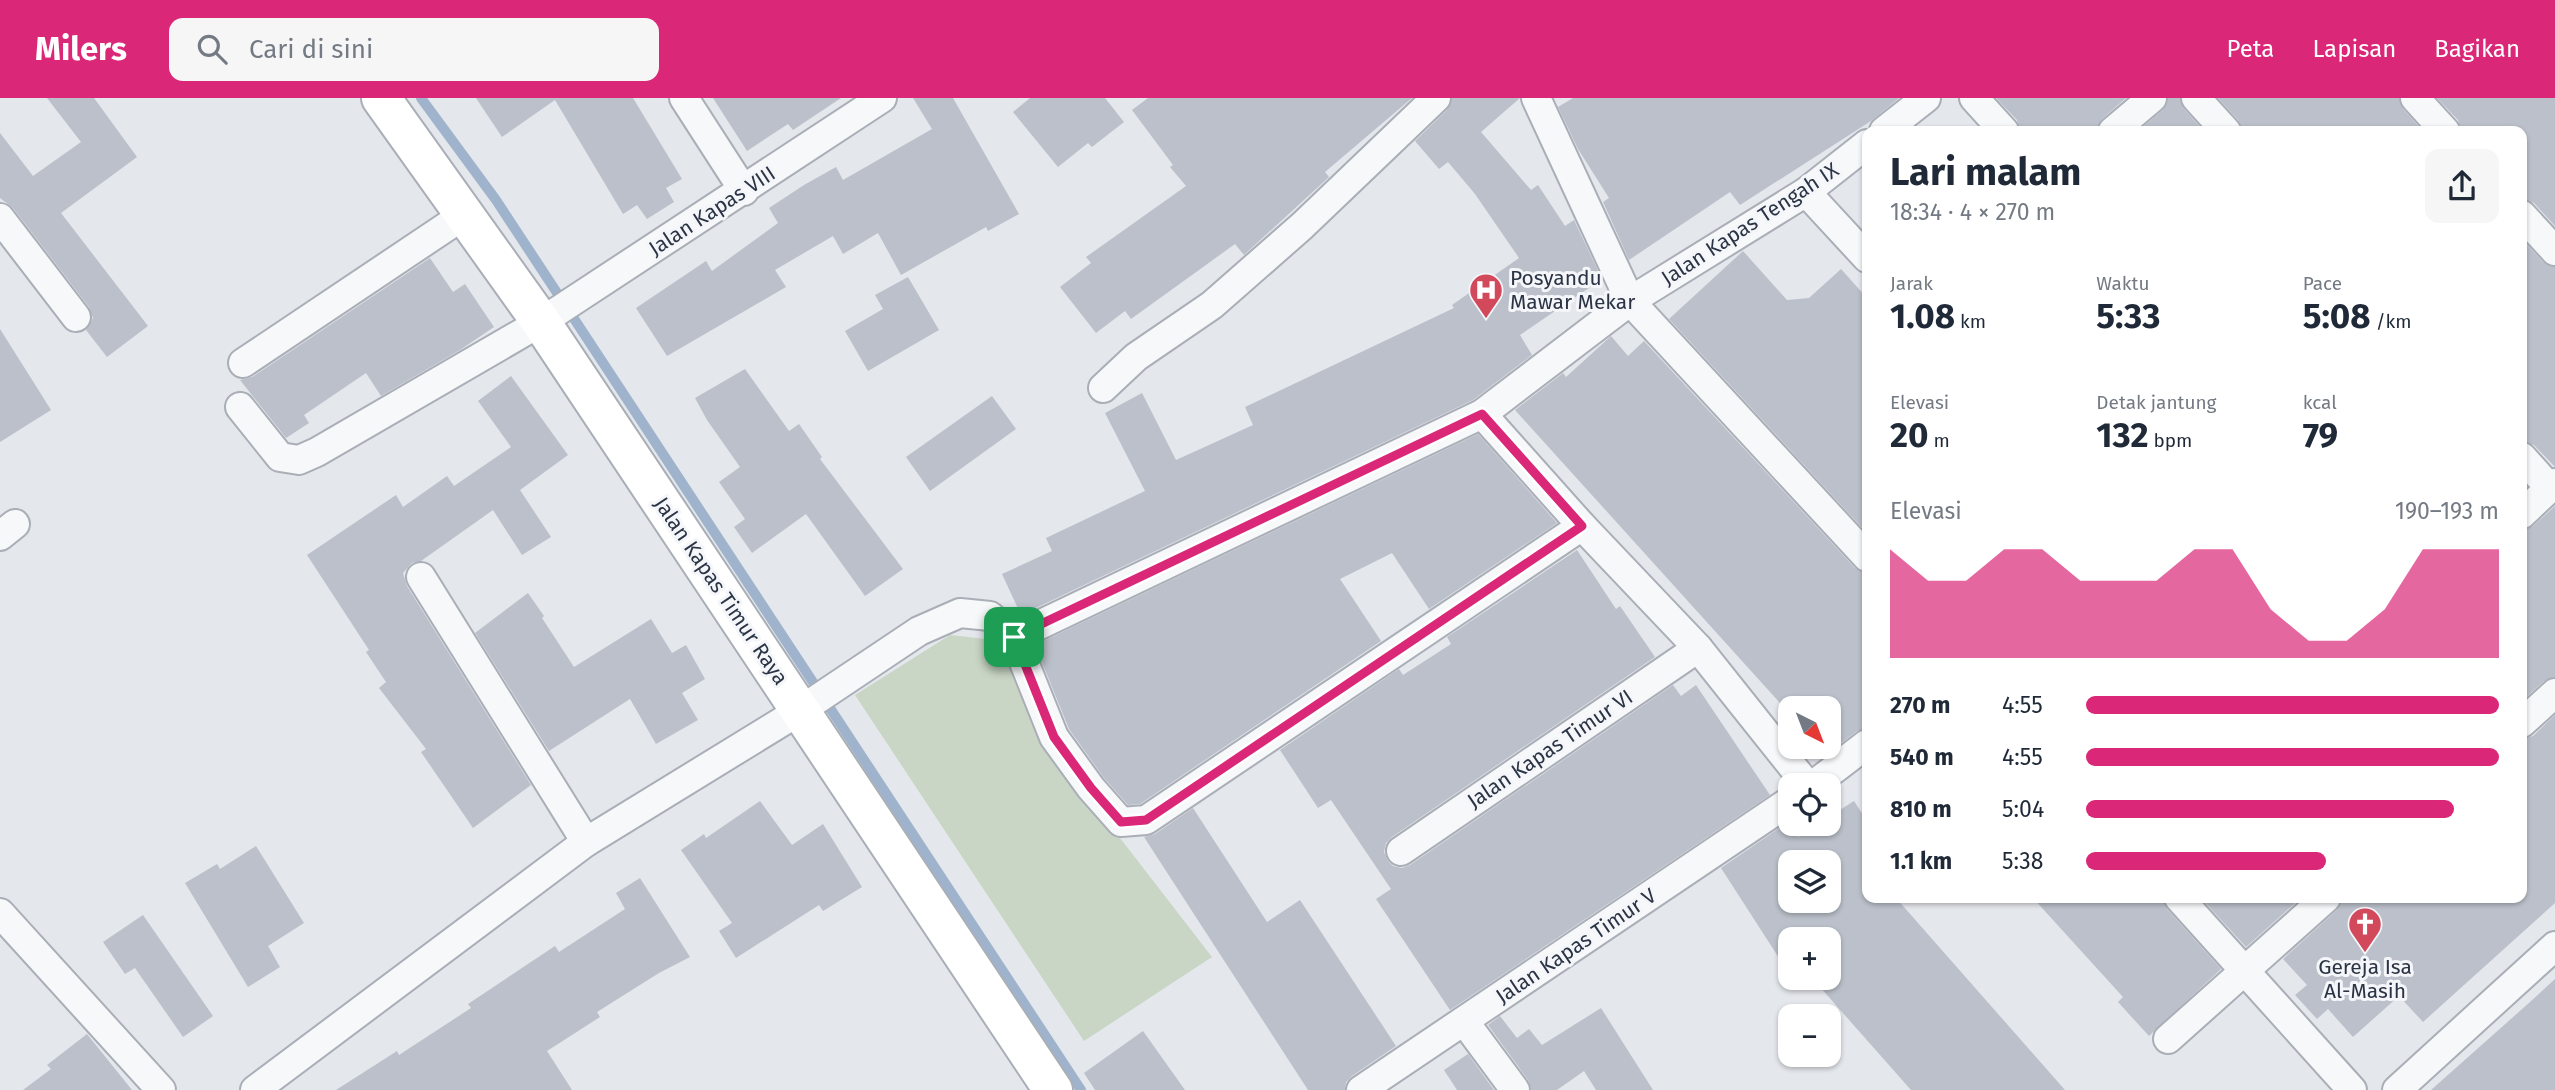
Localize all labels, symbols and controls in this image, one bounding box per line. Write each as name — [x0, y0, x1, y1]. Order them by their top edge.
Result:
search box — [169, 18, 659, 81]
text: Milers — [35, 29, 127, 69]
icon: search — [193, 30, 231, 68]
text: Cari di sini — [249, 34, 373, 65]
text: Peta — [2227, 35, 2274, 63]
text: Lapisan — [2312, 35, 2396, 63]
text: Bagikan — [2434, 35, 2520, 63]
text: Lari malam — [1890, 149, 2081, 195]
button: share — [2425, 149, 2499, 223]
street label: Jalan Kapas Tengah IX — [1656, 157, 1844, 291]
street label: Jalan Kapas VIII — [644, 160, 780, 262]
text: 18:34 · 4 × 270 m — [1890, 198, 2055, 226]
place label: Posyandu Mawar Mekar — [1510, 265, 1635, 315]
hospital icon: Posyandu Mawar Mekar — [1467, 271, 1505, 320]
text: Jarak — [1890, 272, 1933, 295]
text: Waktu — [2096, 272, 2149, 295]
text: Pace — [2303, 272, 2342, 295]
text: 1.08 — [1890, 295, 1955, 337]
text: 5:33 — [2096, 295, 2160, 337]
text: 5:08 — [2303, 295, 2371, 337]
text: km — [1955, 310, 1986, 333]
text: /km — [2371, 310, 2412, 333]
text: Elevasi — [1890, 391, 1949, 414]
text: Detak jantung — [2096, 391, 2216, 414]
text: kcal — [2303, 391, 2337, 414]
text: 20 — [1890, 414, 1929, 456]
text: 132 — [2096, 414, 2149, 456]
text: 79 — [2303, 414, 2338, 456]
text: m — [1929, 429, 1950, 452]
text: bpm — [2149, 429, 2192, 452]
street label: Jalan Kapas Timur Raya — [648, 492, 794, 690]
text: Elevasi — [1890, 497, 1962, 525]
text: 190–193 m — [2395, 497, 2499, 525]
pin — [984, 607, 1044, 667]
icon: arrive — [995, 618, 1033, 656]
street label: Jalan Kapas Timur VI — [1462, 684, 1638, 814]
text: 270 m — [1890, 691, 1951, 719]
text: 4:55 — [2002, 691, 2043, 719]
north arrow — [1778, 696, 1841, 760]
map controls — [1778, 696, 1841, 1067]
text: 540 m — [1890, 743, 1954, 771]
text: 4:55 — [2002, 743, 2043, 771]
button: locate — [1778, 773, 1841, 836]
text: 810 m — [1890, 795, 1952, 823]
text: 5:04 — [2002, 795, 2044, 823]
text: 1.1 km — [1890, 847, 1952, 875]
text: 5:38 — [2002, 847, 2043, 875]
button: layers — [1778, 850, 1841, 913]
street label: Jalan Kapas Timur V — [1491, 883, 1661, 1009]
church icon: Gereja Isa Al-Masih — [2346, 905, 2384, 954]
button: + — [1778, 927, 1841, 990]
place label: Gereja Isa Al-Masih — [2318, 954, 2412, 1004]
button: − — [1778, 1004, 1841, 1067]

